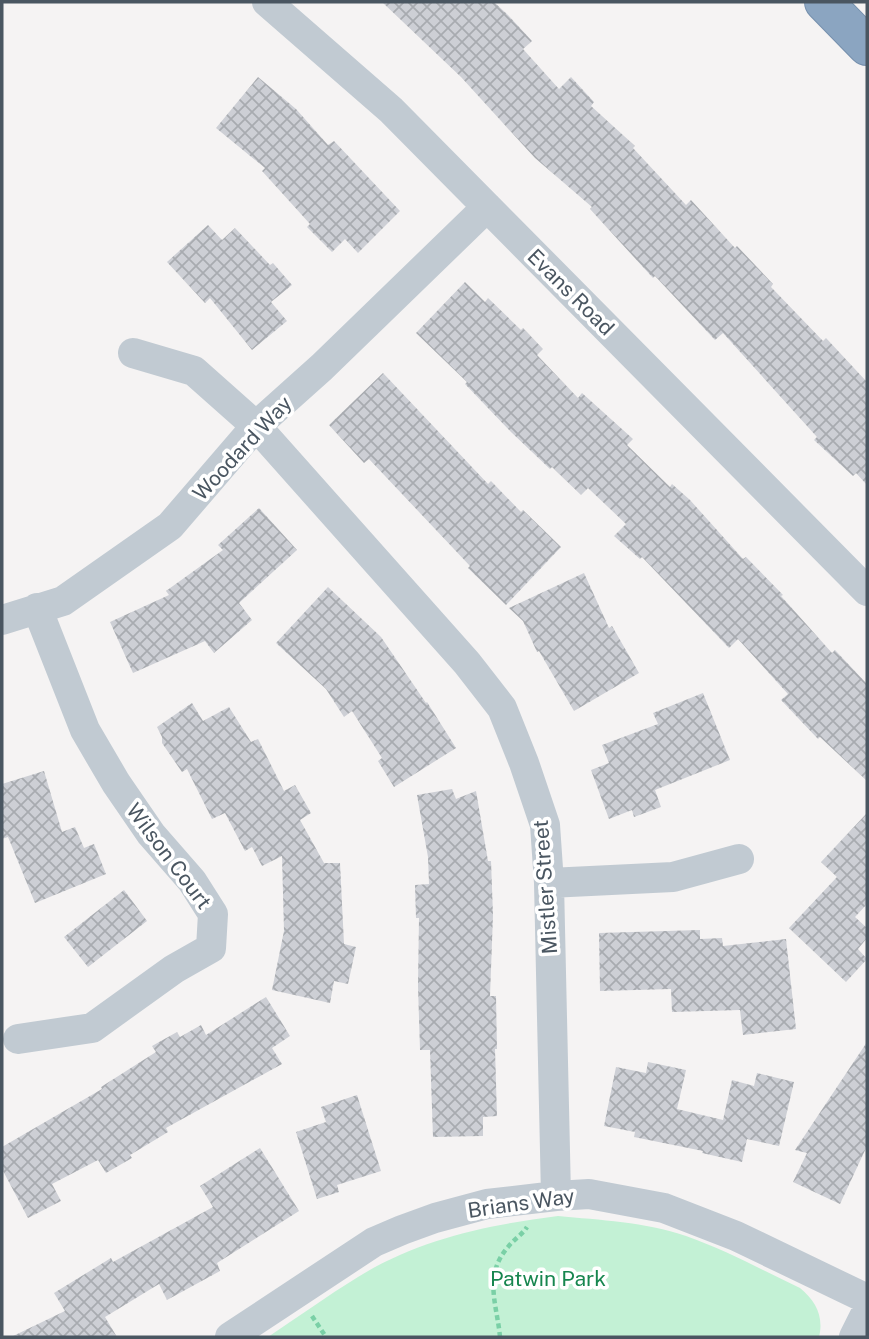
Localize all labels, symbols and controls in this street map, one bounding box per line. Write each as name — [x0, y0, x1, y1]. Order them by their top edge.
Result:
street label: Evans Road — [523, 244, 619, 340]
street label: Woodard Way — [187, 391, 297, 505]
street label: Wilson Court — [121, 798, 217, 914]
street label: Mistler Street — [528, 819, 562, 955]
street label: Brians Way — [466, 1183, 576, 1223]
park label: Patwin Park — [490, 1266, 606, 1291]

